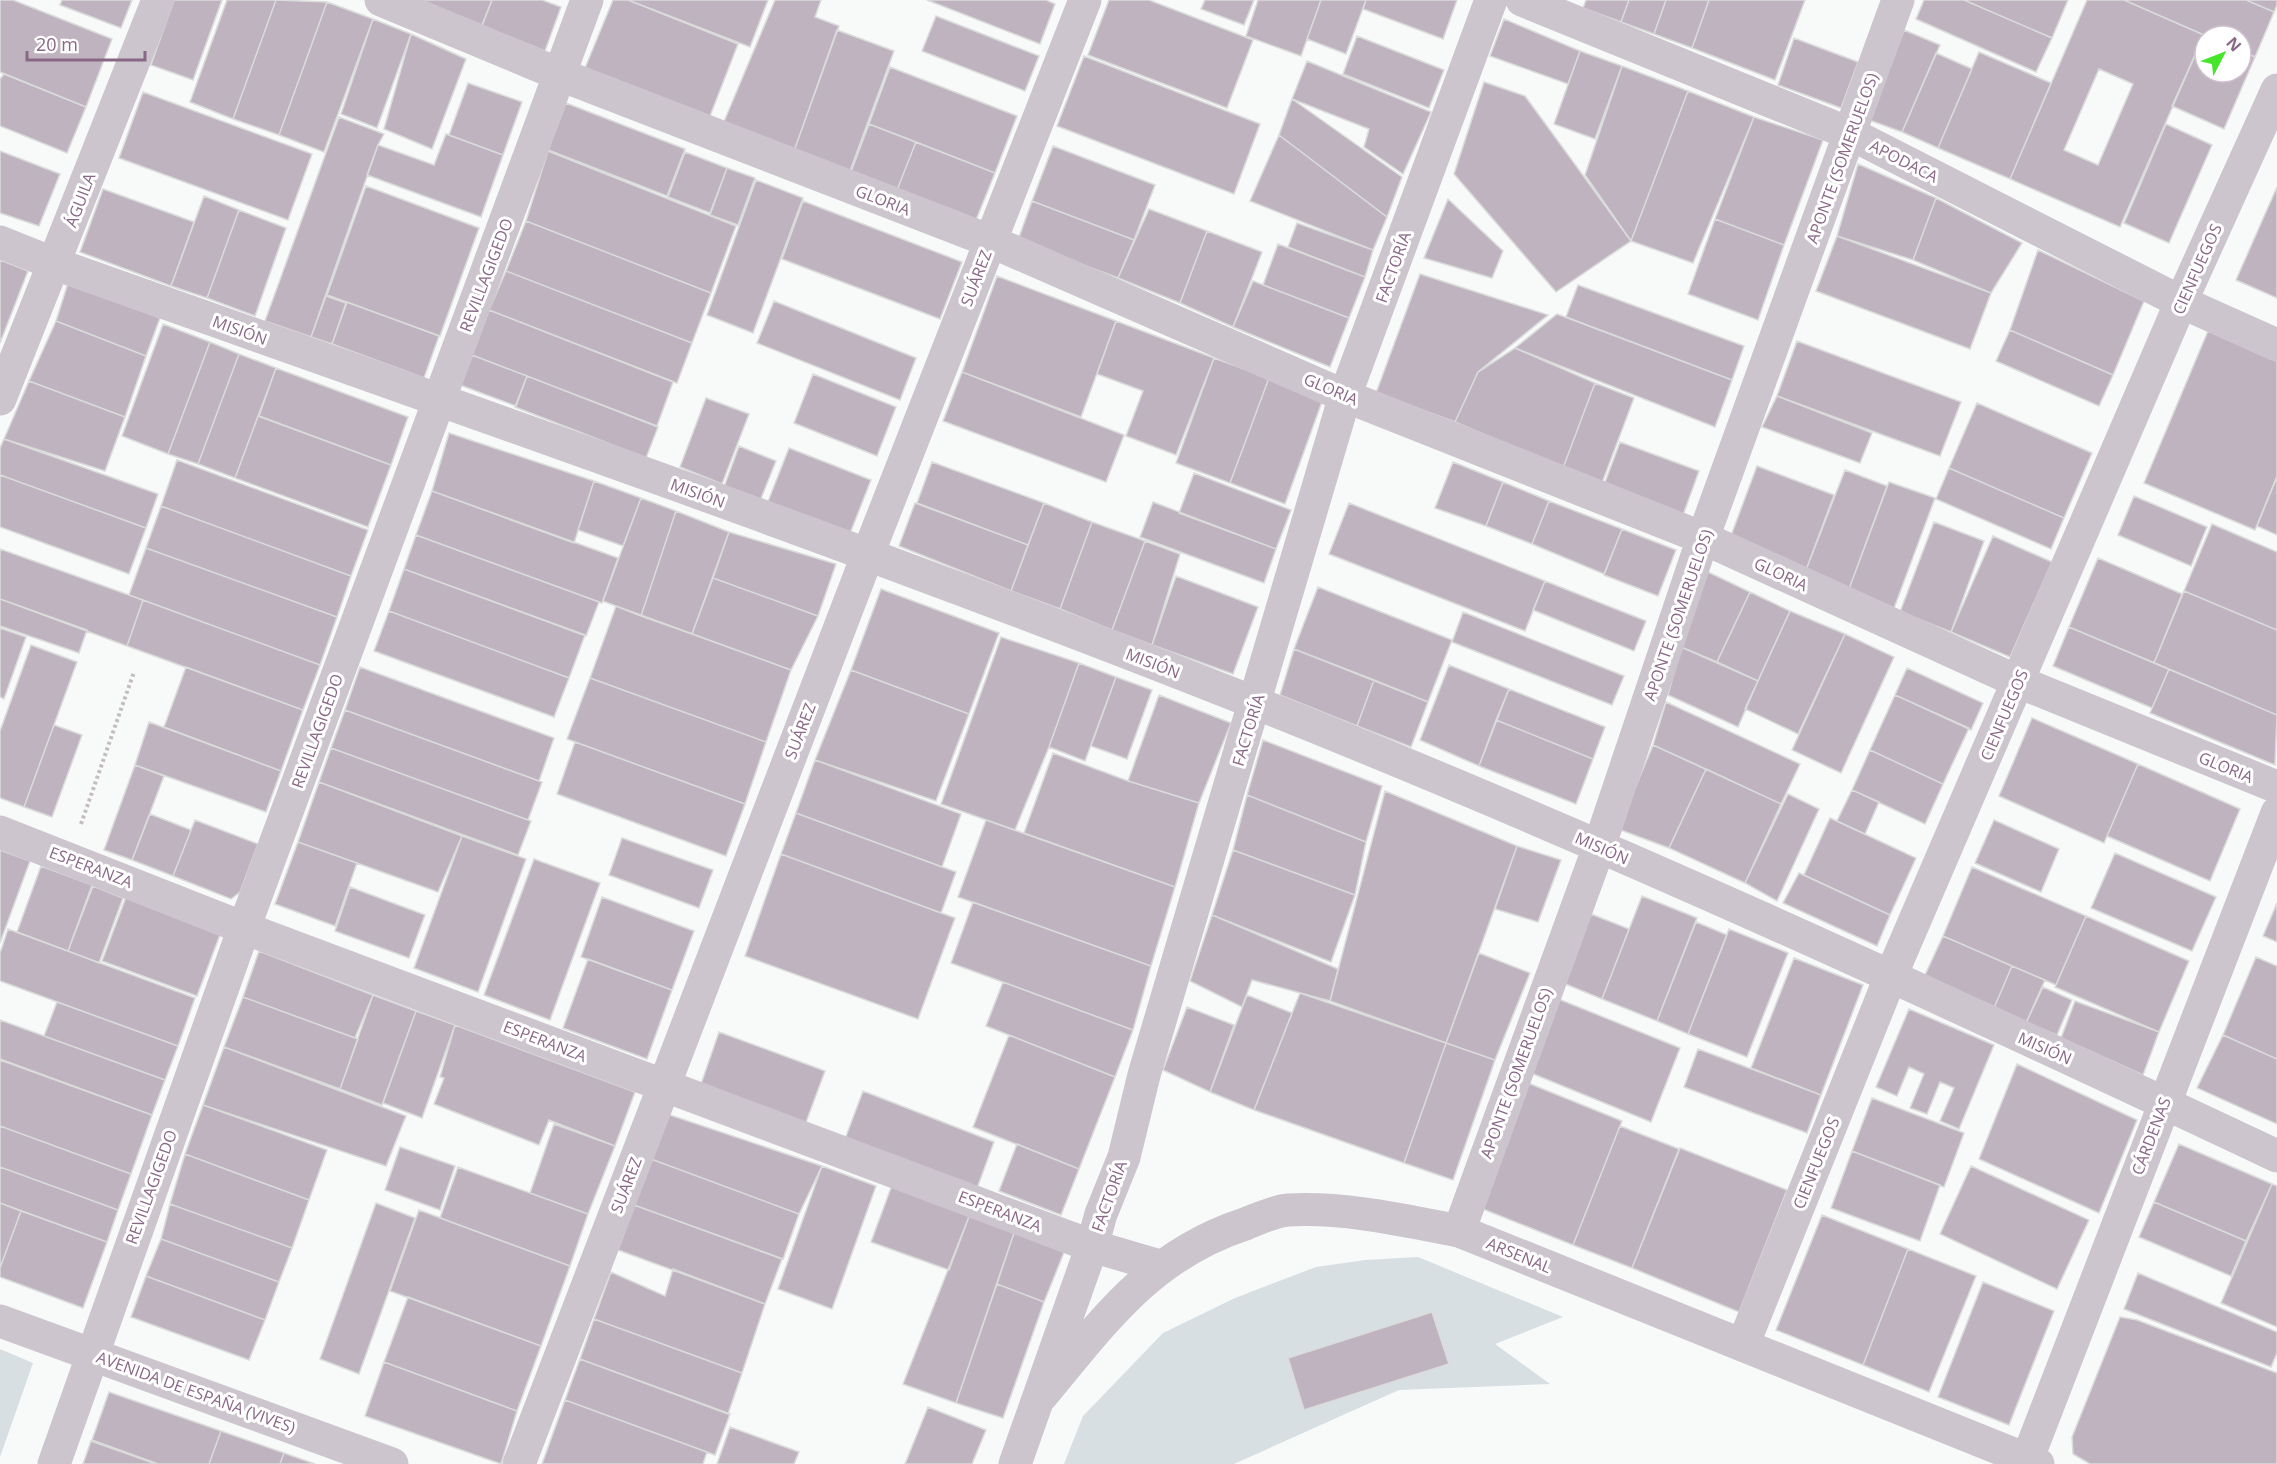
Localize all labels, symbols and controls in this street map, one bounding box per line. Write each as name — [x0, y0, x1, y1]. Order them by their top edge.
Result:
scale bar — [27, 24, 146, 62]
north arrow — [2193, 24, 2253, 84]
text: 20 m — [36, 32, 78, 56]
text: N — [2222, 32, 2247, 56]
street label: APONTE (SOMERUELOS) — [1801, 69, 1883, 246]
street label: APODACA — [1866, 134, 1943, 188]
street label: ÁGUILA — [60, 169, 101, 230]
street label: GLORIA — [853, 180, 914, 221]
street label: REVILLAGIGEDO — [454, 215, 518, 335]
street label: CIENFUEGOS — [2167, 220, 2227, 318]
street label: FACTORÍA — [1370, 228, 1416, 306]
street label: SUÁREZ — [955, 247, 997, 309]
street label: MISIÓN — [210, 310, 270, 350]
street label: GLORIA — [1301, 368, 1362, 411]
street label: MISIÓN — [668, 473, 728, 513]
street label: APONTE (SOMERUELOS) — [1638, 526, 1718, 704]
street label: GLORIA — [1751, 552, 1812, 596]
street label: MISIÓN — [1123, 643, 1183, 683]
street label: CIENFUEGOS — [1975, 666, 2033, 764]
street label: REVILLAGIGEDO — [286, 671, 348, 791]
street label: FACTORÍA — [1227, 690, 1270, 769]
street label: SUÁREZ — [779, 700, 821, 762]
street label: GLORIA — [2196, 746, 2257, 788]
street label: MISIÓN — [1572, 826, 1632, 870]
street label: ESPERANZA — [46, 841, 137, 893]
street label: APONTE (SOMERUELOS) — [1475, 984, 1557, 1161]
street label: ESPERANZA — [500, 1015, 591, 1067]
street label: MISIÓN — [2015, 1026, 2075, 1070]
street label: CÁRDENAS — [2126, 1094, 2176, 1178]
street label: CIENFUEGOS — [1788, 1114, 1844, 1212]
street label: REVILLAGIGEDO — [120, 1127, 182, 1247]
street label: SUÁREZ — [605, 1154, 647, 1216]
street label: FACTORÍA — [1086, 1157, 1132, 1235]
street label: ESPERANZA — [955, 1185, 1046, 1237]
street label: ARSENAL — [1483, 1232, 1555, 1278]
street label: AVENIDA DE ESPAÑA (VIVES) — [94, 1346, 299, 1438]

